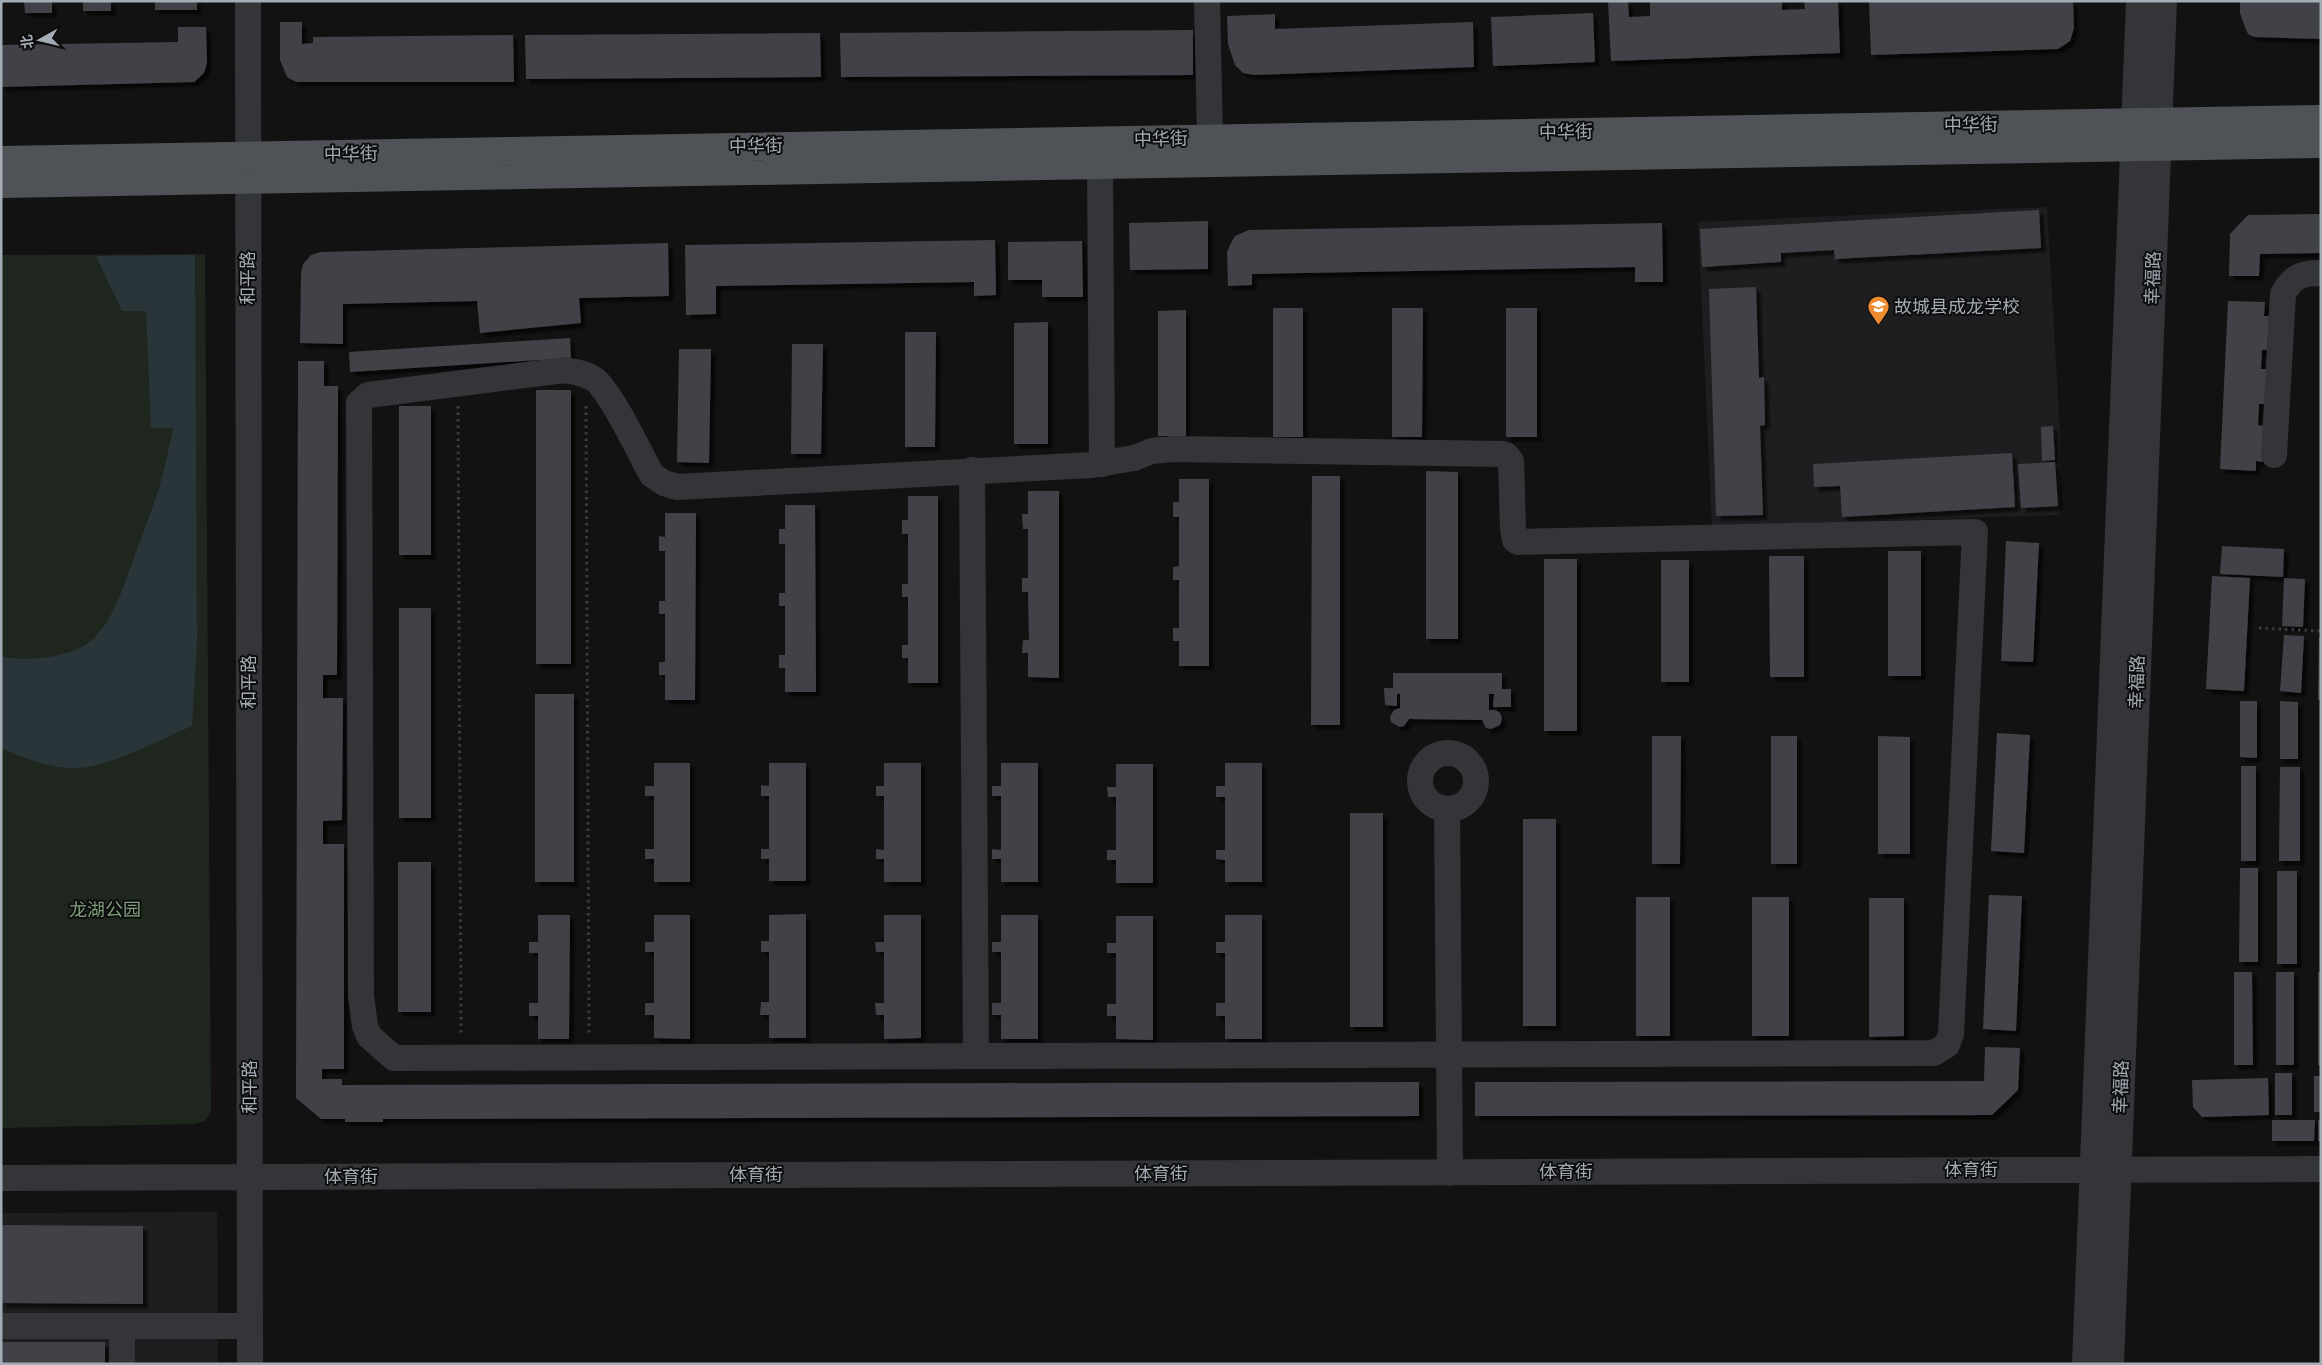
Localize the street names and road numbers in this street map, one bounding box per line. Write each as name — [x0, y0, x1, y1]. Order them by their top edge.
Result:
street label: 中华街 — [1944, 114, 1998, 136]
street label: 中华街 — [1539, 121, 1593, 143]
street label: 中华街 — [1134, 128, 1188, 150]
street label: 中华街 — [729, 135, 783, 157]
street label: 中华街 — [324, 143, 378, 165]
street label: 和平路 — [237, 251, 259, 305]
street label: 幸福路 — [2141, 251, 2165, 305]
street label: 和平路 — [238, 655, 260, 709]
street label: 幸福路 — [2125, 655, 2149, 709]
street label: 和平路 — [239, 1060, 261, 1114]
street label: 幸福路 — [2109, 1060, 2133, 1114]
street label: 体育街 — [1944, 1159, 1998, 1181]
street label: 体育街 — [1539, 1161, 1593, 1183]
street label: 体育街 — [1134, 1163, 1188, 1185]
street label: 体育街 — [729, 1164, 783, 1186]
street label: 体育街 — [324, 1166, 378, 1188]

